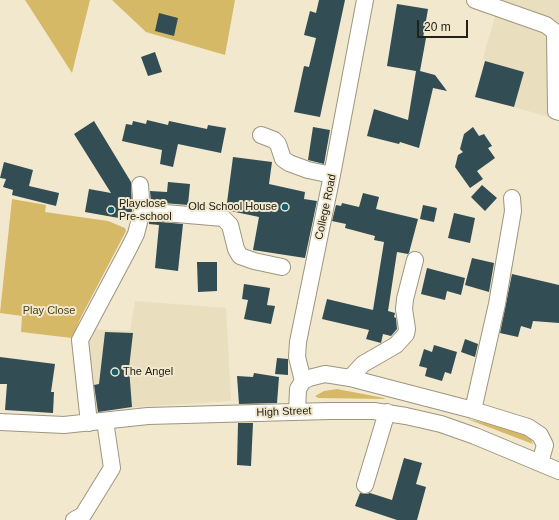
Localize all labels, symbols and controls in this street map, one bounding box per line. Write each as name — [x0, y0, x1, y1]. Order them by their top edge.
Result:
scale bar — [419, 12, 470, 38]
text: 20 m — [424, 20, 451, 34]
street label: College Road — [313, 173, 339, 241]
place label: Playclose Pre-school — [119, 197, 172, 223]
place label: Old School House — [188, 200, 277, 214]
marker: Old School House — [280, 202, 290, 212]
marker: Playclose Pre-school — [106, 205, 116, 215]
park label: Play Close — [23, 304, 75, 318]
place label: The Angel — [123, 365, 173, 379]
marker: The Angel — [110, 367, 120, 377]
street label: High Street — [256, 404, 312, 420]

